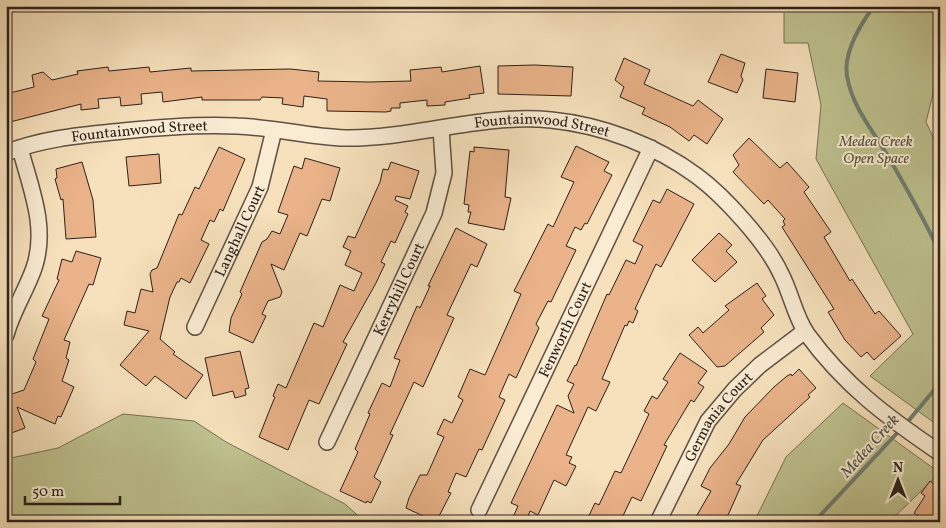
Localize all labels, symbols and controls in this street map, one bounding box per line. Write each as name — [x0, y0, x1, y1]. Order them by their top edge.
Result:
street label: Fountainwood Street — [473, 110, 612, 144]
street label: Fountainwood Street — [70, 116, 208, 149]
park label: Medea Creek Open Space — [838, 132, 913, 170]
street label: Langhall Court — [211, 182, 271, 281]
street label: Kerryhill Court — [369, 239, 431, 340]
street label: Fenworth Court — [534, 279, 598, 381]
street label: Germania Court — [680, 368, 758, 466]
water label: Medea Creek — [835, 409, 905, 484]
north arrow — [874, 456, 924, 506]
text: N — [893, 459, 903, 478]
scale bar — [25, 473, 120, 505]
text: 50 m — [32, 482, 64, 503]

